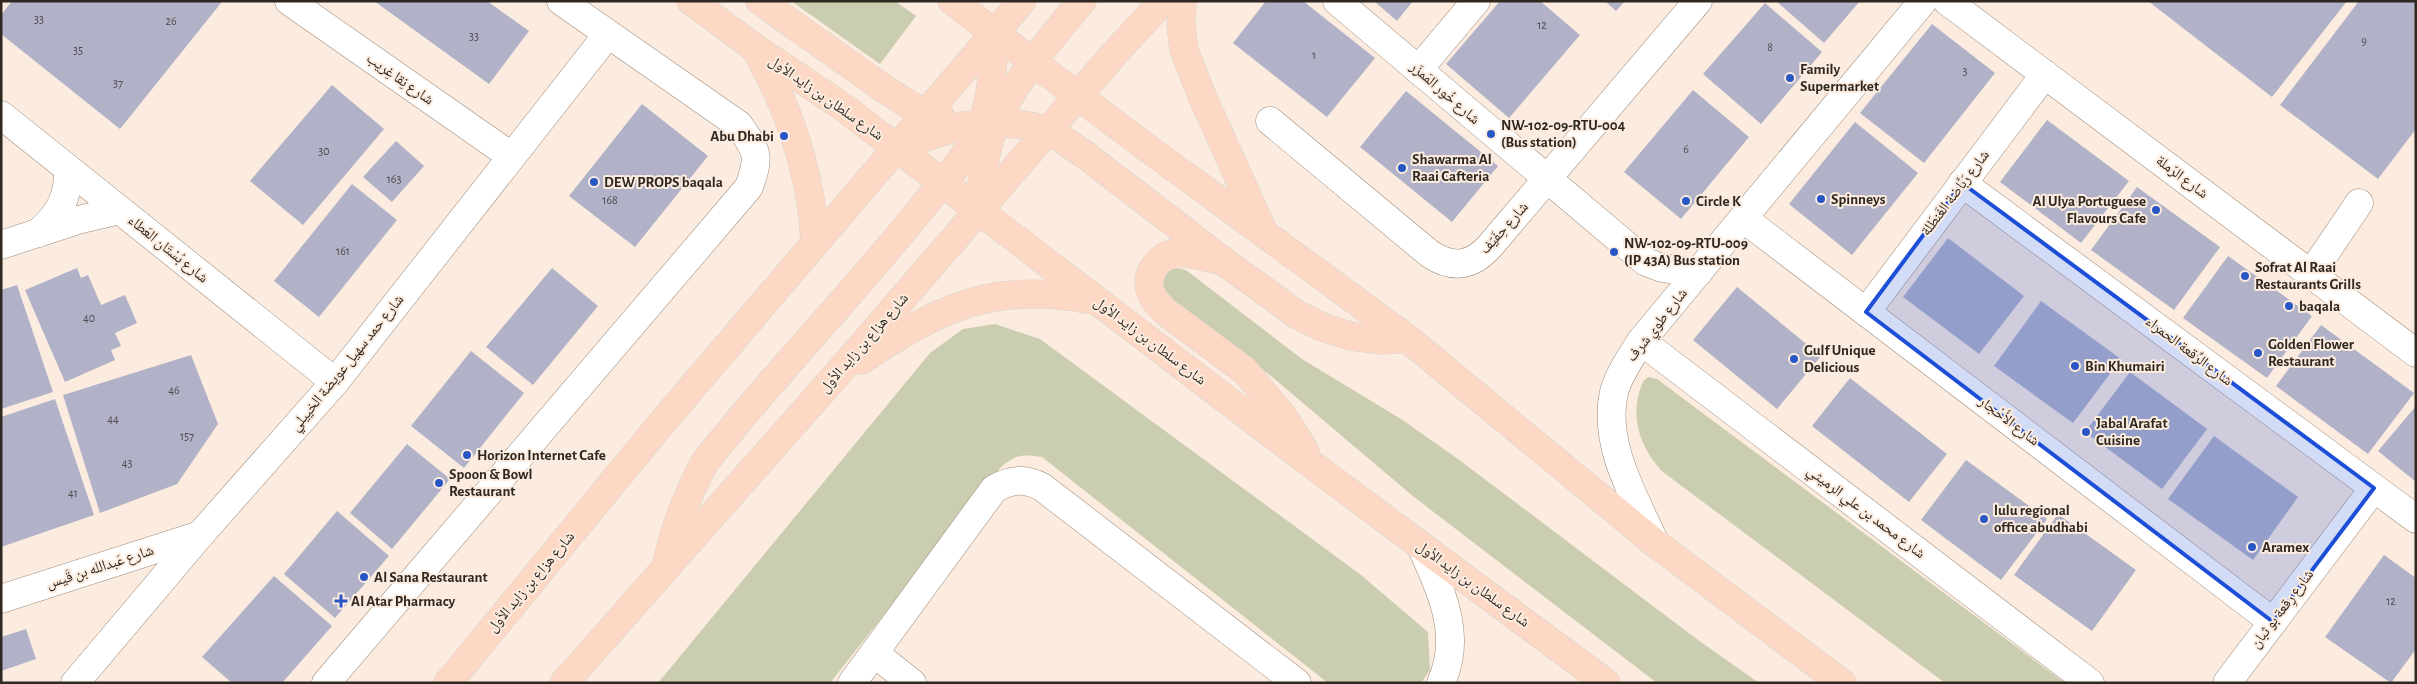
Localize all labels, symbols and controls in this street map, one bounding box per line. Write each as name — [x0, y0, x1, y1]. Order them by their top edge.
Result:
house number: 33 — [34, 13, 44, 25]
house number: 26 — [165, 15, 177, 27]
house number: 12 — [1537, 19, 1547, 31]
house number: 33 — [469, 30, 479, 42]
house number: 9 — [2361, 35, 2367, 47]
house number: 8 — [1767, 41, 1773, 53]
house number: 35 — [73, 44, 83, 56]
house number: 1 — [1312, 49, 1316, 61]
street label: شارع نِقا غِريب — [363, 50, 436, 109]
street label: شارع سلطان بن زايد الأول — [765, 53, 886, 145]
street label: شارع خُور المَمزَر — [1405, 58, 1483, 129]
place label: Family Supermarket — [1800, 62, 1879, 94]
house number: 3 — [1963, 65, 1968, 77]
marker: Family Supermarket — [1784, 72, 1796, 84]
house number: 37 — [113, 77, 123, 89]
place label: NW-102-09-RTU-004 (Bus station) — [1501, 118, 1626, 150]
marker: NW-102-09-RTU-004 (Bus station) — [1485, 128, 1497, 140]
place label: Abu Dhabi — [710, 129, 774, 144]
marker: Abu Dhabi — [778, 130, 790, 142]
house number: 6 — [1683, 143, 1689, 155]
house number: 30 — [318, 145, 330, 157]
street label: شارع رَبَّاضة الغَنطَلة — [1917, 146, 1994, 240]
place label: Shawarma Al Raai Cafteria — [1412, 152, 1492, 184]
street label: شارع الرّملة — [2152, 153, 2211, 203]
marker: Shawarma Al Raai Cafteria — [1396, 162, 1408, 174]
house number: 163 — [387, 173, 401, 185]
place label: DEW PROPS baqala — [604, 175, 723, 190]
marker: DEW PROPS baqala — [588, 176, 600, 188]
place label: Spinneys — [1831, 192, 1886, 207]
marker: Spinneys — [1815, 193, 1827, 205]
house number: 168 — [602, 194, 618, 206]
place label: Circle K — [1696, 194, 1741, 209]
place label: Al Ulya Portuguese Flavours Cafe — [2033, 194, 2146, 226]
marker: Circle K — [1680, 195, 1692, 207]
street label: شارع حِفَيّف — [1477, 199, 1533, 258]
marker: Al Ulya Portuguese Flavours Cafe — [2150, 204, 2162, 216]
street label: شارع بُسْتَان العَطاء — [124, 212, 211, 287]
place label: NW-102-09-RTU-009 (IP 43A) Bus station — [1624, 236, 1748, 268]
house number: 161 — [336, 245, 350, 257]
marker: NW-102-09-RTU-009 (IP 43A) Bus station — [1608, 246, 1620, 258]
place label: Sofrat Al Raai Restaurants Grills — [2255, 260, 2361, 292]
marker: Sofrat Al Raai Restaurants Grills — [2239, 270, 2251, 282]
street label: شارع طوي شرف — [1624, 285, 1693, 367]
street label: شارع هزاع بن زايد الأول — [817, 290, 913, 397]
street label: شارع حمد سهيل عويضة الخييلي — [287, 292, 410, 436]
street label: شارع سلطان بن زايد الأول — [1090, 294, 1209, 390]
place label: baqala — [2299, 299, 2340, 314]
marker: baqala — [2283, 300, 2295, 312]
house number: 40 — [83, 312, 95, 324]
street label: شارع الرِّقعة الحمراء — [2141, 313, 2236, 390]
place label: Golden Flower Restaurant — [2268, 337, 2355, 369]
place label: Gulf Unique Delicious — [1804, 343, 1876, 375]
marker: Golden Flower Restaurant — [2252, 347, 2264, 359]
marker: Gulf Unique Delicious — [1788, 353, 1800, 365]
place label: Bin Khumairi — [2085, 359, 2165, 374]
marker: Bin Khumairi — [2069, 360, 2081, 372]
house number: 46 — [168, 384, 180, 396]
street label: شارع الأَحْجار — [1974, 390, 2044, 450]
house number: 44 — [107, 413, 119, 425]
place label: Jabal Arafat Cuisine — [2096, 416, 2167, 448]
marker: Jabal Arafat Cuisine — [2080, 426, 2092, 438]
house number: 157 — [180, 430, 194, 442]
place label: Horizon Internet Cafe — [477, 448, 606, 463]
marker: Horizon Internet Cafe — [461, 449, 473, 461]
house number: 43 — [122, 457, 132, 469]
street label: شارع محمد بن علي الرميثي — [1802, 463, 1928, 564]
place label: Spoon & Bowl Restaurant — [449, 467, 532, 499]
marker: Spoon & Bowl Restaurant — [433, 477, 445, 489]
house number: 41 — [68, 487, 78, 499]
place label: lulu regional office abudhabi — [1994, 503, 2088, 535]
marker: lulu regional office abudhabi — [1978, 513, 1990, 525]
street label: شارع هزاع بن زايد الأول — [485, 529, 579, 637]
street label: شارع سلطان بن زايد الأول — [1412, 538, 1532, 632]
place label: Aramex — [2262, 540, 2309, 555]
street label: شارع عَبدالله بن قَيس — [44, 541, 156, 593]
marker: Aramex — [2246, 541, 2258, 553]
street label: شارع رِقعة بو ثبان — [2248, 567, 2319, 653]
place label: Al Sana Restaurant — [374, 570, 488, 585]
marker: Al Sana Restaurant — [358, 571, 370, 583]
place label: Al Atar Pharmacy — [351, 594, 455, 609]
marker: Al Atar Pharmacy — [335, 595, 347, 607]
house number: 12 — [2386, 595, 2396, 607]

